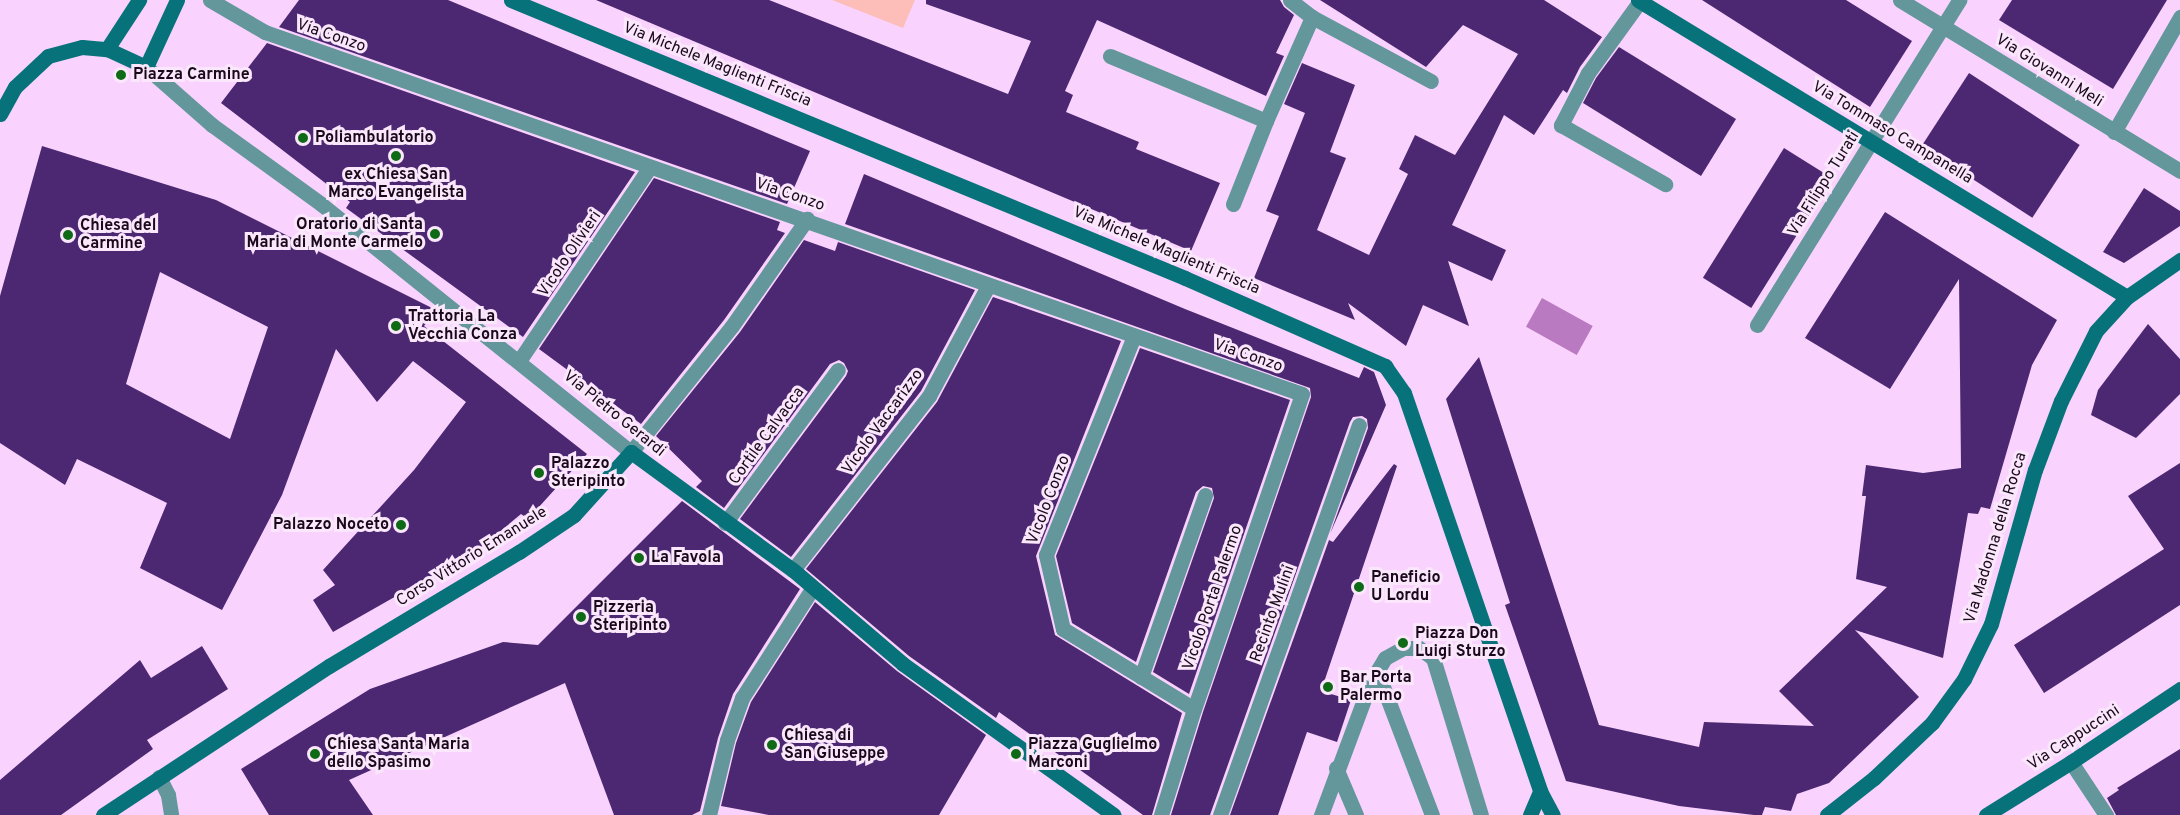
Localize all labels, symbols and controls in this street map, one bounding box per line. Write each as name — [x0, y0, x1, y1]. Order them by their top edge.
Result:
street label: Via Conzo — [294, 15, 368, 57]
street label: Via Michele Maglienti Friscia — [620, 18, 814, 112]
street label: Via Giovanni Meli — [1992, 30, 2106, 112]
place label: Piazza Carmine — [133, 65, 250, 85]
marker: Piazza Carmine — [114, 68, 128, 82]
street label: Via Tommaso Campanella — [1808, 77, 1976, 189]
place label: Poliambulatorio — [315, 128, 434, 148]
street label: Via Filippo Turati — [1784, 128, 1864, 240]
marker: Poliambulatorio — [296, 131, 310, 145]
marker: ex Chiesa San Marco Evangelista — [389, 149, 403, 163]
place label: ex Chiesa San Marco Evangelista — [328, 165, 464, 203]
street label: Via Conzo — [753, 174, 827, 216]
street label: Via Michele Maglienti Friscia — [1070, 203, 1262, 299]
street label: Vicolo Olivieri — [534, 207, 606, 301]
place label: Oratorio di Santa Maria di Monte Carmelo — [247, 215, 423, 253]
place label: Chiesa del Carmine — [80, 216, 156, 254]
marker: Oratorio di Santa Maria di Monte Carmelo — [428, 227, 442, 241]
marker: Chiesa del Carmine — [61, 228, 75, 242]
place label: Trattoria La Vecchia Conza — [408, 307, 517, 345]
marker: Trattoria La Vecchia Conza — [389, 319, 403, 333]
street label: Via Conzo — [1211, 335, 1285, 377]
street label: Vicolo Vaccarizzo — [838, 365, 928, 479]
street label: Via Pietro Gerardi — [559, 367, 669, 461]
street label: Cortile Calvacca — [725, 383, 809, 489]
street label: Via Madonna della Rocca — [1961, 450, 2031, 626]
street label: Vicolo Conzo — [1023, 453, 1075, 547]
place label: Palazzo Steripinto — [551, 454, 625, 492]
marker: Palazzo Steripinto — [532, 466, 546, 480]
street label: Corso Vittorio Emanuele — [393, 503, 551, 611]
place label: Palazzo Noceto — [273, 515, 389, 535]
marker: Palazzo Noceto — [394, 518, 408, 532]
street label: Vicolo Porta Palermo — [1179, 523, 1247, 673]
place label: La Favola — [651, 548, 721, 568]
marker: La Favola — [632, 551, 646, 565]
street label: Recinto Mulini — [1247, 563, 1299, 665]
place label: Paneficio U Lordu — [1371, 568, 1441, 606]
marker: Paneficio U Lordu — [1352, 580, 1366, 594]
place label: Pizzeria Steripinto — [593, 598, 667, 636]
marker: Pizzeria Steripinto — [574, 610, 588, 624]
place label: Piazza Don Luigi Sturzo — [1415, 624, 1506, 662]
marker: Piazza Don Luigi Sturzo — [1396, 636, 1410, 650]
place label: Bar Porta Palermo — [1340, 668, 1412, 706]
marker: Bar Porta Palermo — [1321, 680, 1335, 694]
street label: Via Cappuccini — [2024, 701, 2124, 775]
place label: Chiesa di San Giuseppe — [784, 726, 885, 764]
place label: Chiesa Santa Maria dello Spasimo — [327, 735, 470, 773]
place label: Piazza Guglielmo Marconi — [1028, 735, 1157, 773]
marker: Chiesa di San Giuseppe — [765, 738, 779, 752]
marker: Chiesa Santa Maria dello Spasimo — [308, 747, 322, 761]
marker: Piazza Guglielmo Marconi — [1009, 747, 1023, 761]

